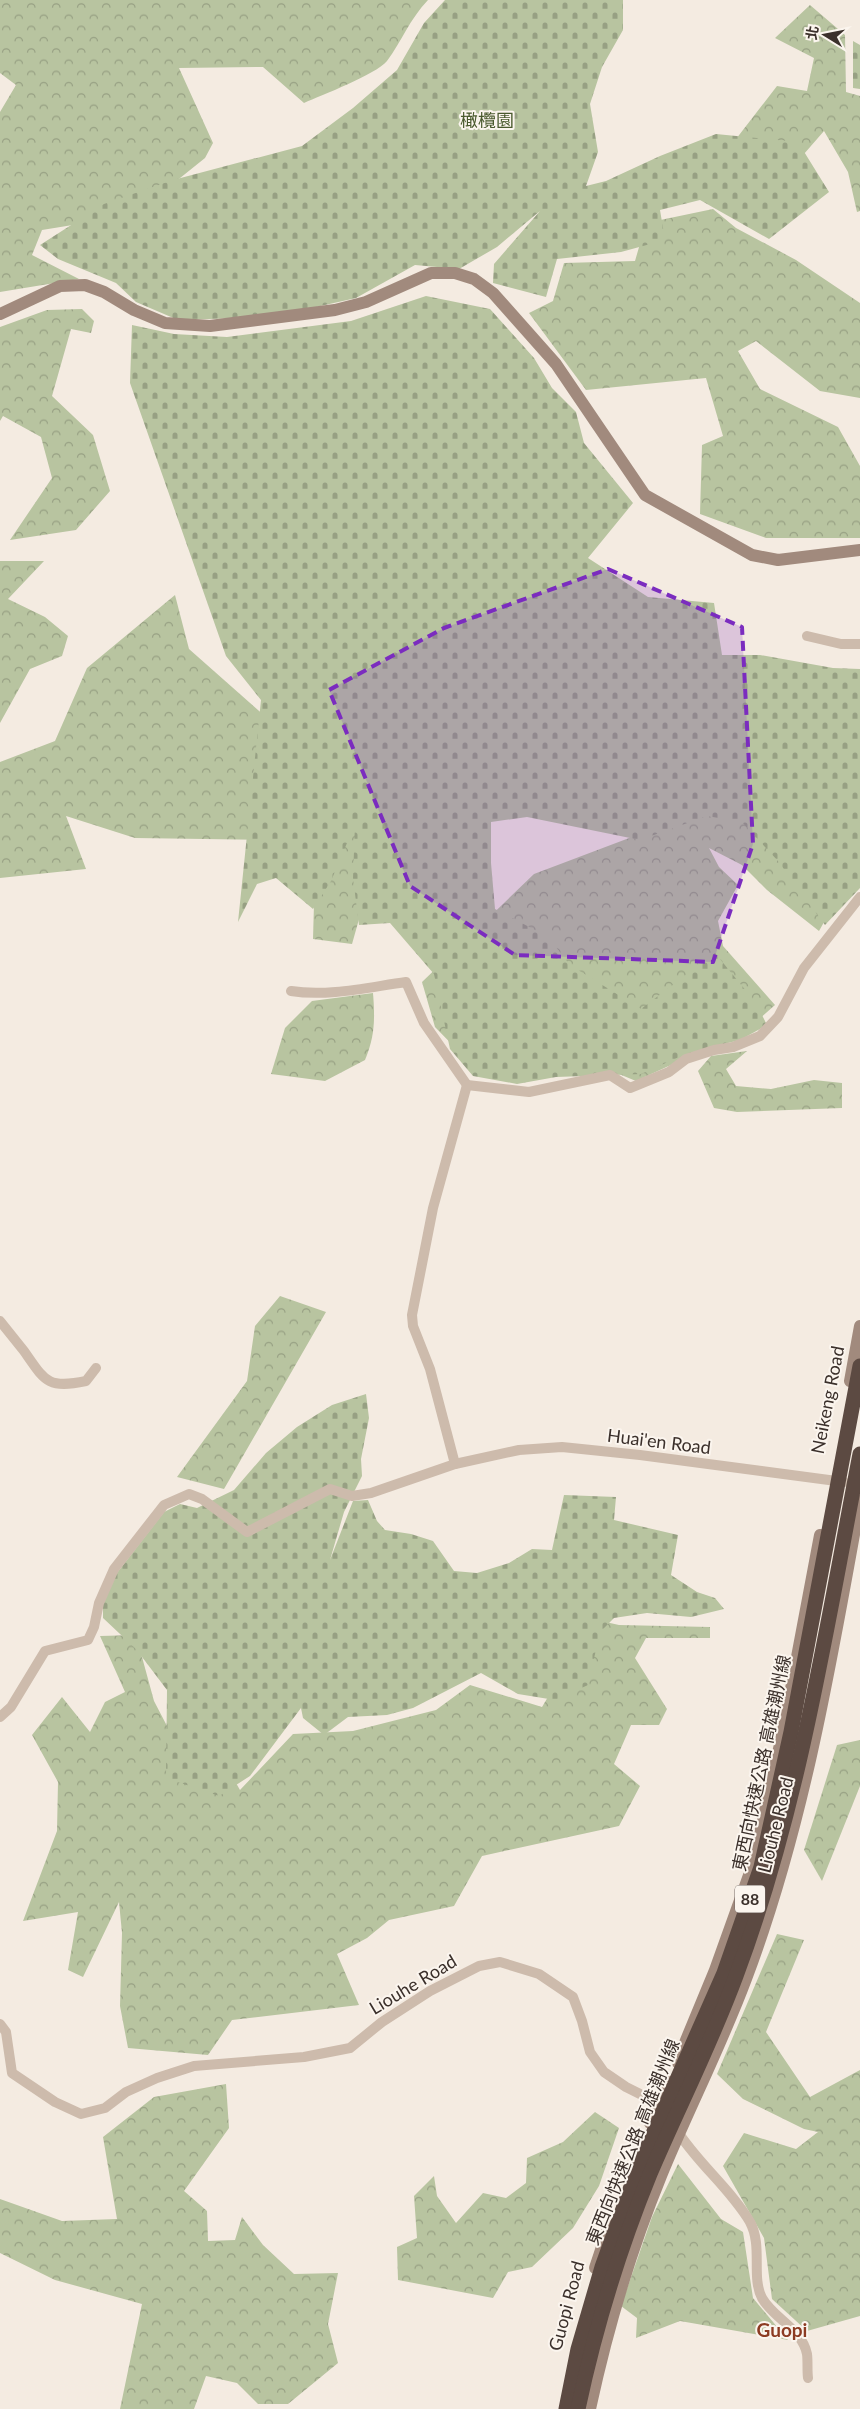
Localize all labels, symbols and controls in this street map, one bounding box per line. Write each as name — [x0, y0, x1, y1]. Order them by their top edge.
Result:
north arrow — [800, 10, 850, 60]
text: 北 — [802, 24, 821, 41]
park label: 橄欖園 — [460, 109, 514, 131]
street label: Neikeng Road — [806, 1344, 848, 1456]
street label: Huai'en Road — [606, 1424, 712, 1458]
street label: 東西向快速公路 高雄潮州線 — [727, 1653, 795, 1873]
street label: Liouhe Road — [753, 1775, 798, 1875]
road number: 88 — [735, 1886, 765, 1912]
street label: Liouhe Road — [365, 1950, 460, 2019]
street label: 東西向快速公路 高雄潮州線 — [581, 2035, 684, 2248]
street label: Guopi Road — [543, 2258, 589, 2353]
district label: Guopi — [757, 2318, 807, 2341]

